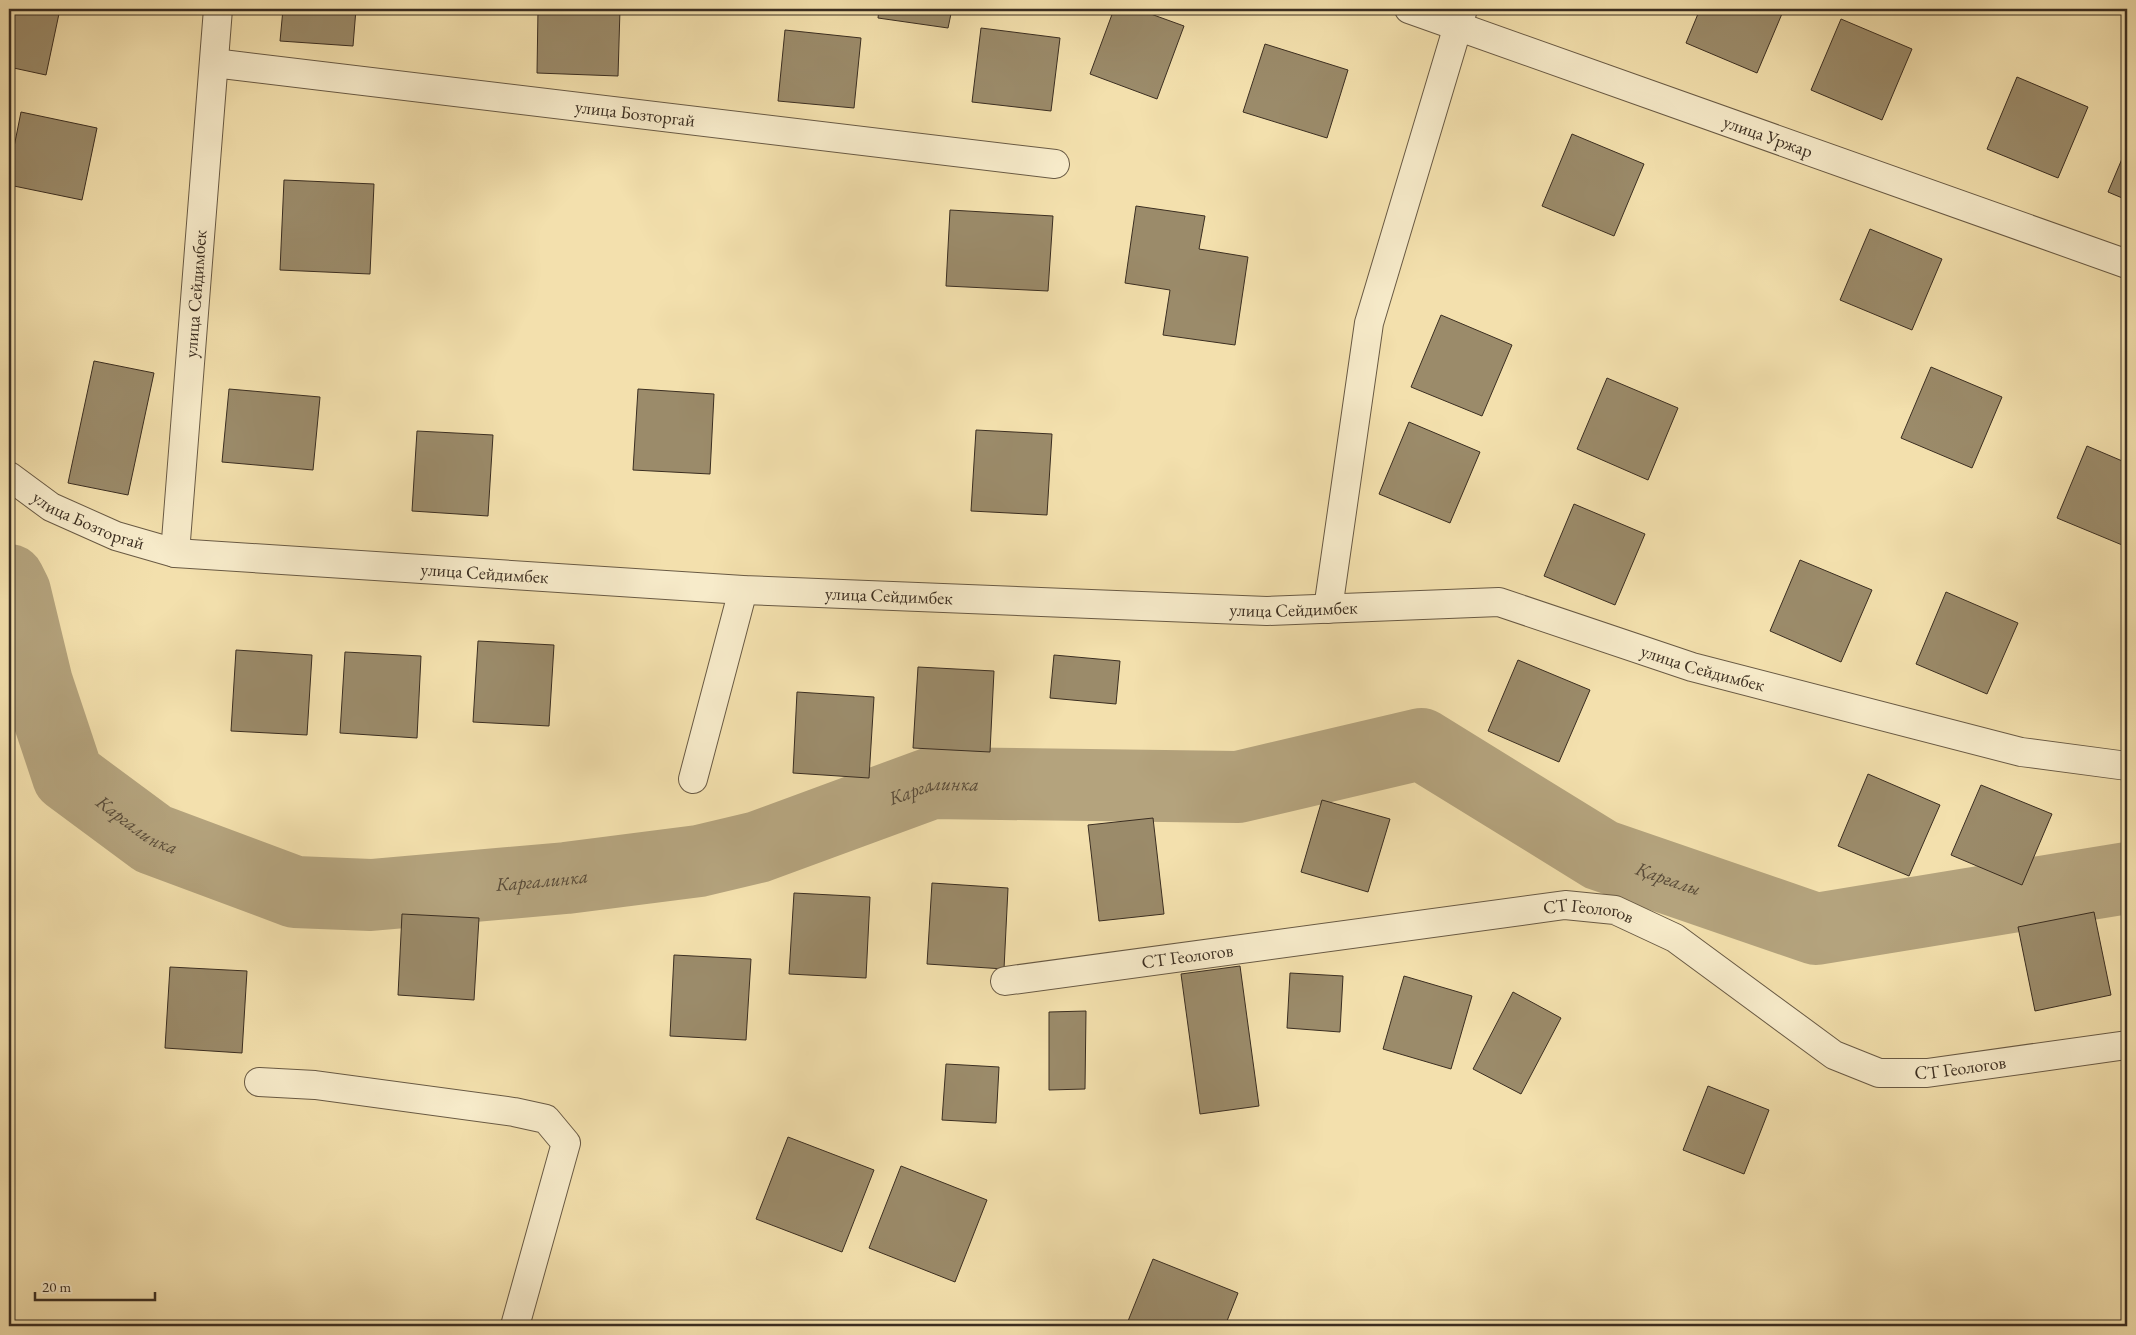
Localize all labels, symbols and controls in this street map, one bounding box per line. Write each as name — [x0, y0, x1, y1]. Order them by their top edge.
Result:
street label: улица Бозторгай — [574, 94, 697, 132]
street label: улица Уржар — [1720, 110, 1816, 162]
street label: улица Сейдимбек — [178, 229, 212, 359]
street label: улица Бозторгай — [28, 485, 148, 555]
street label: улица Сейдимбек — [420, 557, 550, 588]
street label: улица Сейдимбек — [824, 581, 954, 609]
street label: улица Сейдимбек — [1229, 595, 1358, 622]
street label: улица Сейдимбек — [1638, 639, 1768, 696]
water label: Каргалинка — [884, 771, 979, 811]
water label: Каргалинка — [90, 789, 181, 860]
water label: Қарғалы — [1631, 856, 1704, 901]
water label: Каргалинка — [494, 863, 590, 897]
street label: СТ Геологов — [1541, 893, 1638, 928]
street label: СТ Геологов — [1140, 938, 1235, 973]
street label: СТ Геологов — [1915, 1050, 2008, 1084]
scale bar — [35, 1270, 155, 1302]
text: 20 m — [42, 1277, 71, 1296]

